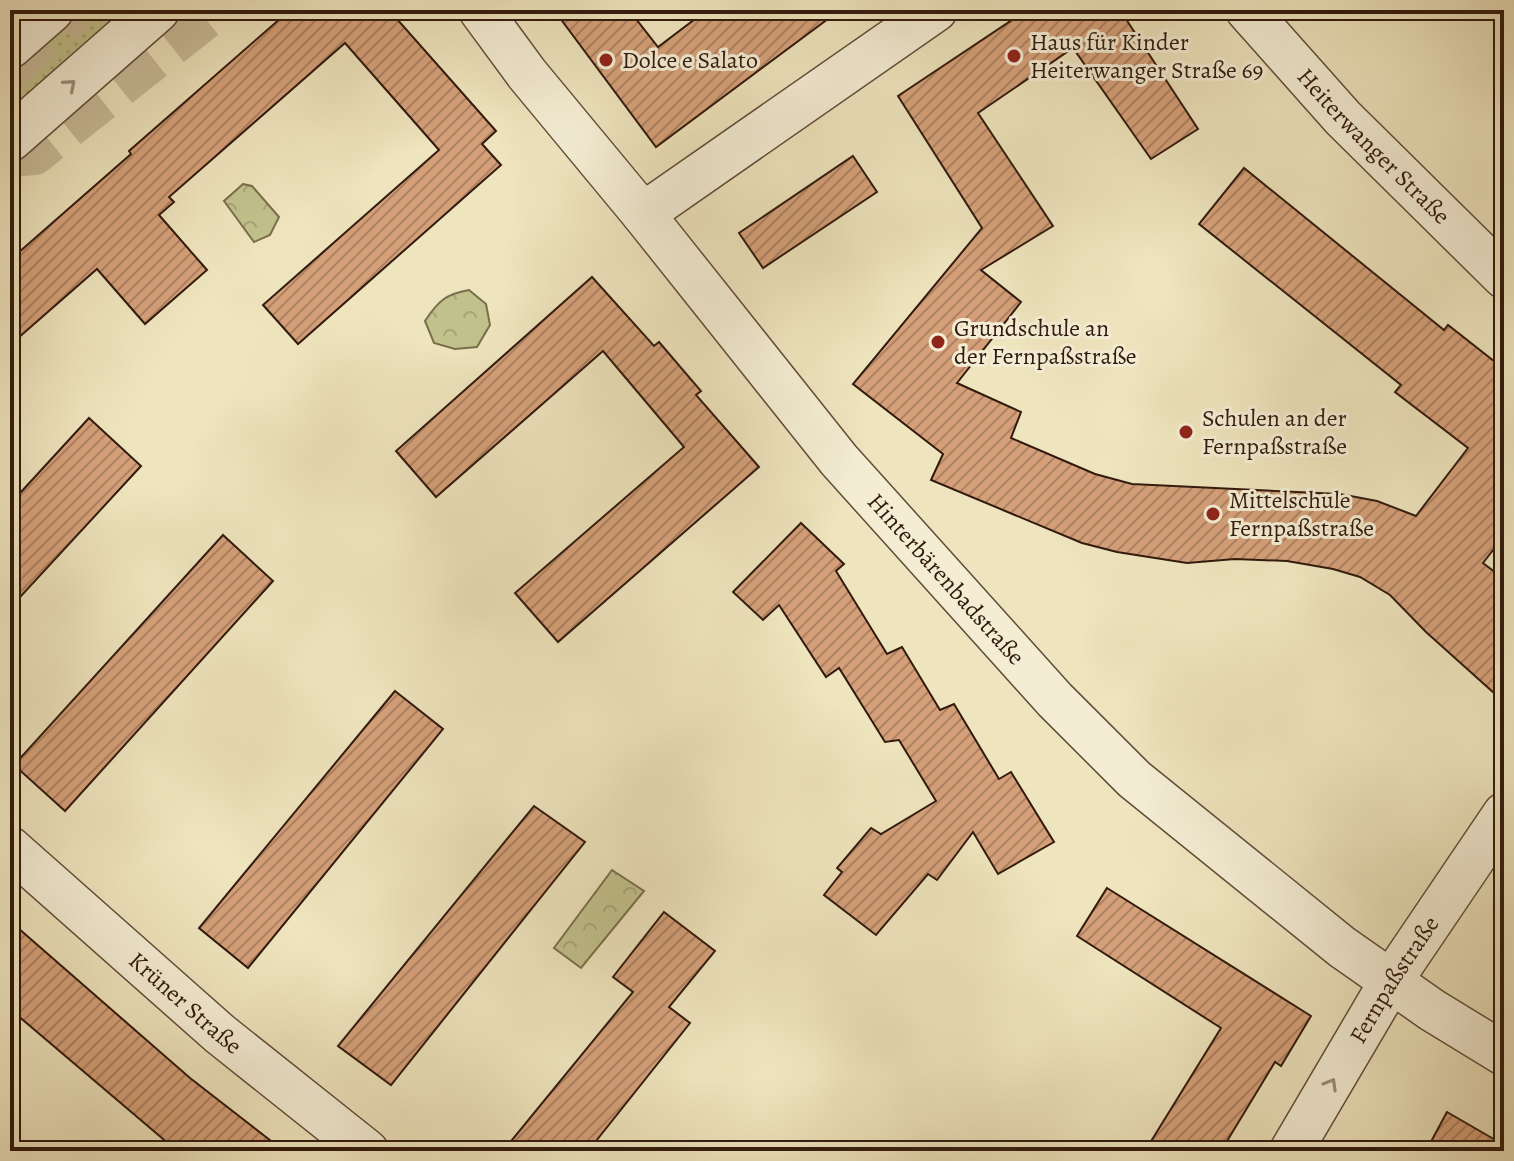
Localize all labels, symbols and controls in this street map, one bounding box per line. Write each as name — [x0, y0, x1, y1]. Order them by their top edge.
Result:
place label: Haus für Kinder Heiterwanger Straße 69 — [1030, 26, 1263, 86]
place label: Dolce e Salato — [622, 44, 758, 76]
marker: Haus für Kinder Heiterwanger Straße 69 — [1005, 47, 1023, 65]
marker: Dolce e Salato — [597, 51, 615, 69]
street label: Heiterwanger Straße — [1290, 61, 1457, 231]
one-way arrow — [61, 81, 76, 95]
place label: Grundschule an der Fernpaßstraße — [954, 312, 1137, 372]
marker: Grundschule an der Fernpaßstraße — [929, 333, 947, 351]
place label: Schulen an der Fernpaßstraße — [1202, 402, 1347, 462]
marker: Schulen an der Fernpaßstraße — [1177, 423, 1195, 441]
place label: Mittelschule Fernpaßstraße — [1229, 484, 1374, 544]
street label: Hinterbärenbadstraße — [860, 486, 1032, 672]
marker: Mittelschule Fernpaßstraße — [1204, 505, 1222, 523]
street label: Fernpaßstraße — [1342, 910, 1446, 1049]
street label: Krüner Straße — [122, 944, 249, 1061]
one-way arrow — [1321, 1078, 1337, 1093]

